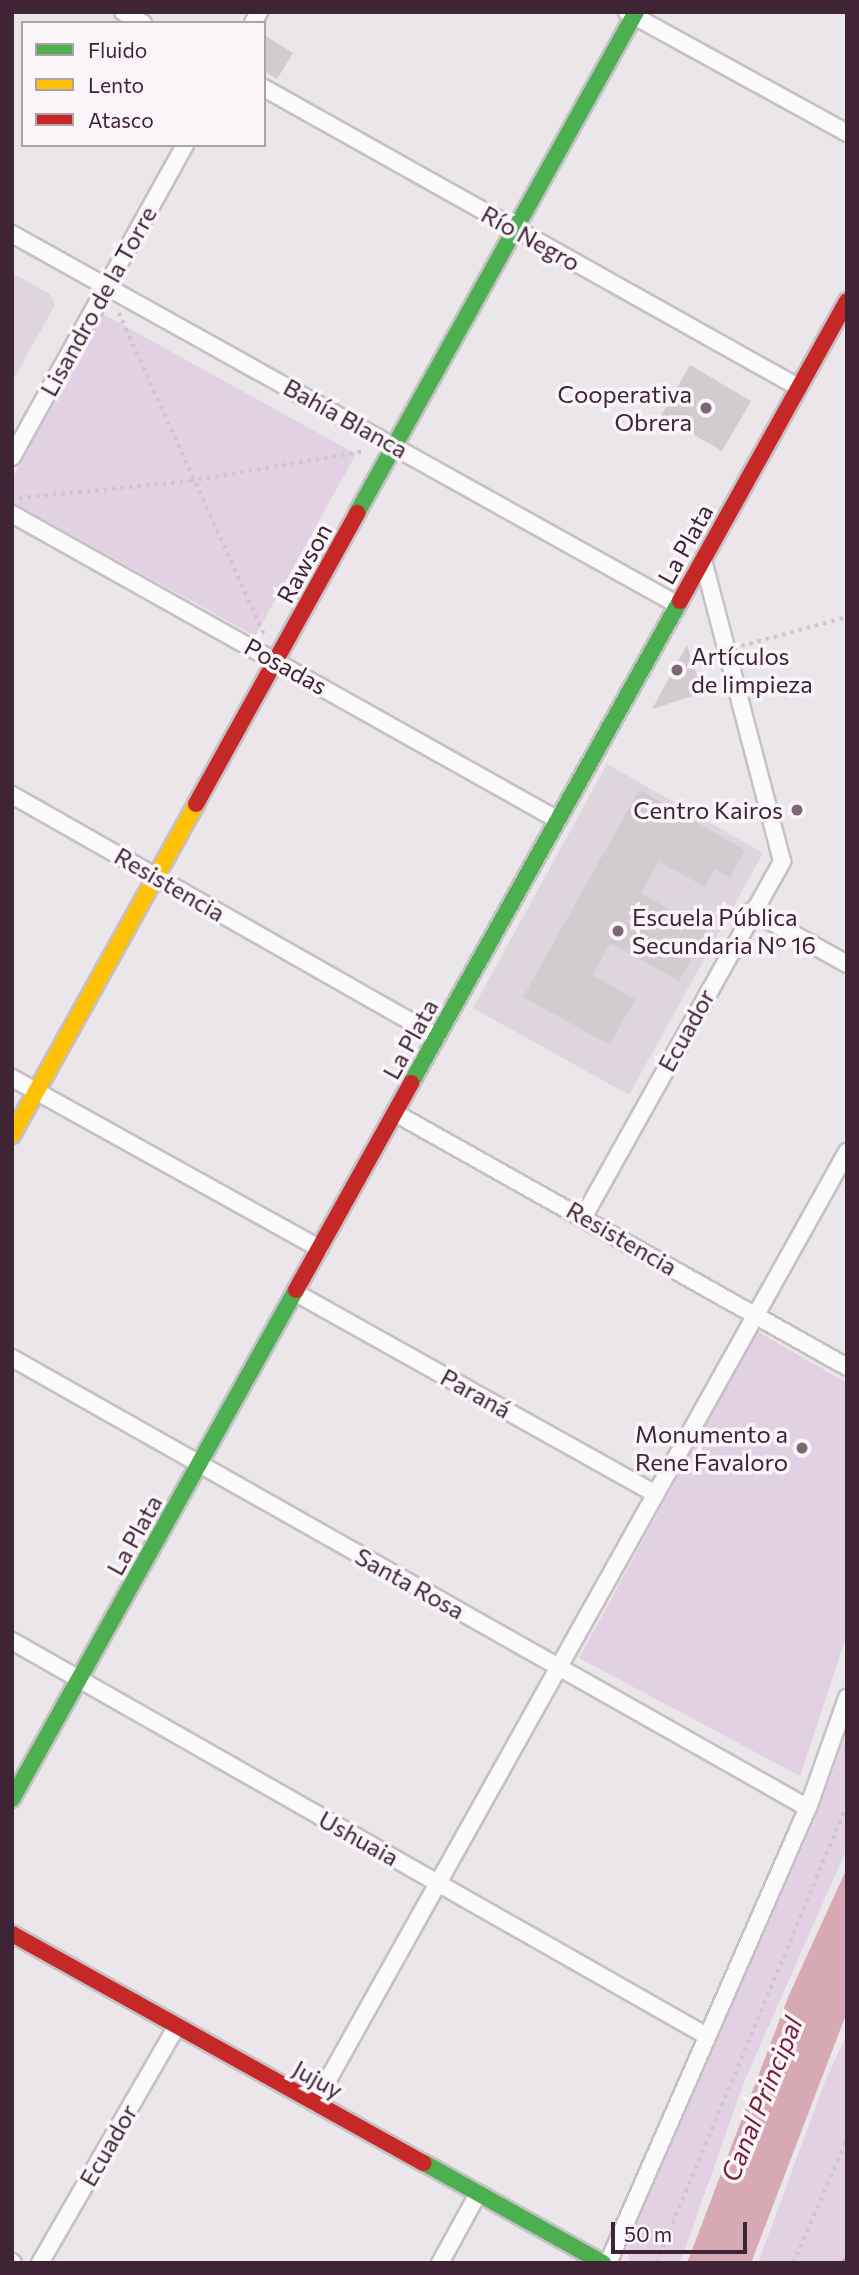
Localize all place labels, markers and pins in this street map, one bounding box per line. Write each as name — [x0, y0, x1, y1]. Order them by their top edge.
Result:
place label: Cooperativa Obrera — [557, 380, 692, 436]
marker: Cooperativa Obrera — [698, 400, 714, 416]
place label: Artículos de limpieza — [691, 642, 813, 698]
marker: Artículos de limpieza — [669, 662, 685, 678]
place label: Centro Kairos — [633, 796, 783, 824]
marker: Centro Kairos — [789, 802, 805, 818]
place label: Escuela Pública Secundaria N° 16 — [632, 903, 816, 959]
marker: Escuela Pública Secundaria N° 16 — [610, 923, 626, 939]
place label: Monumento a Rene Favaloro — [635, 1420, 788, 1476]
marker: Monumento a Rene Favaloro — [794, 1440, 810, 1456]

